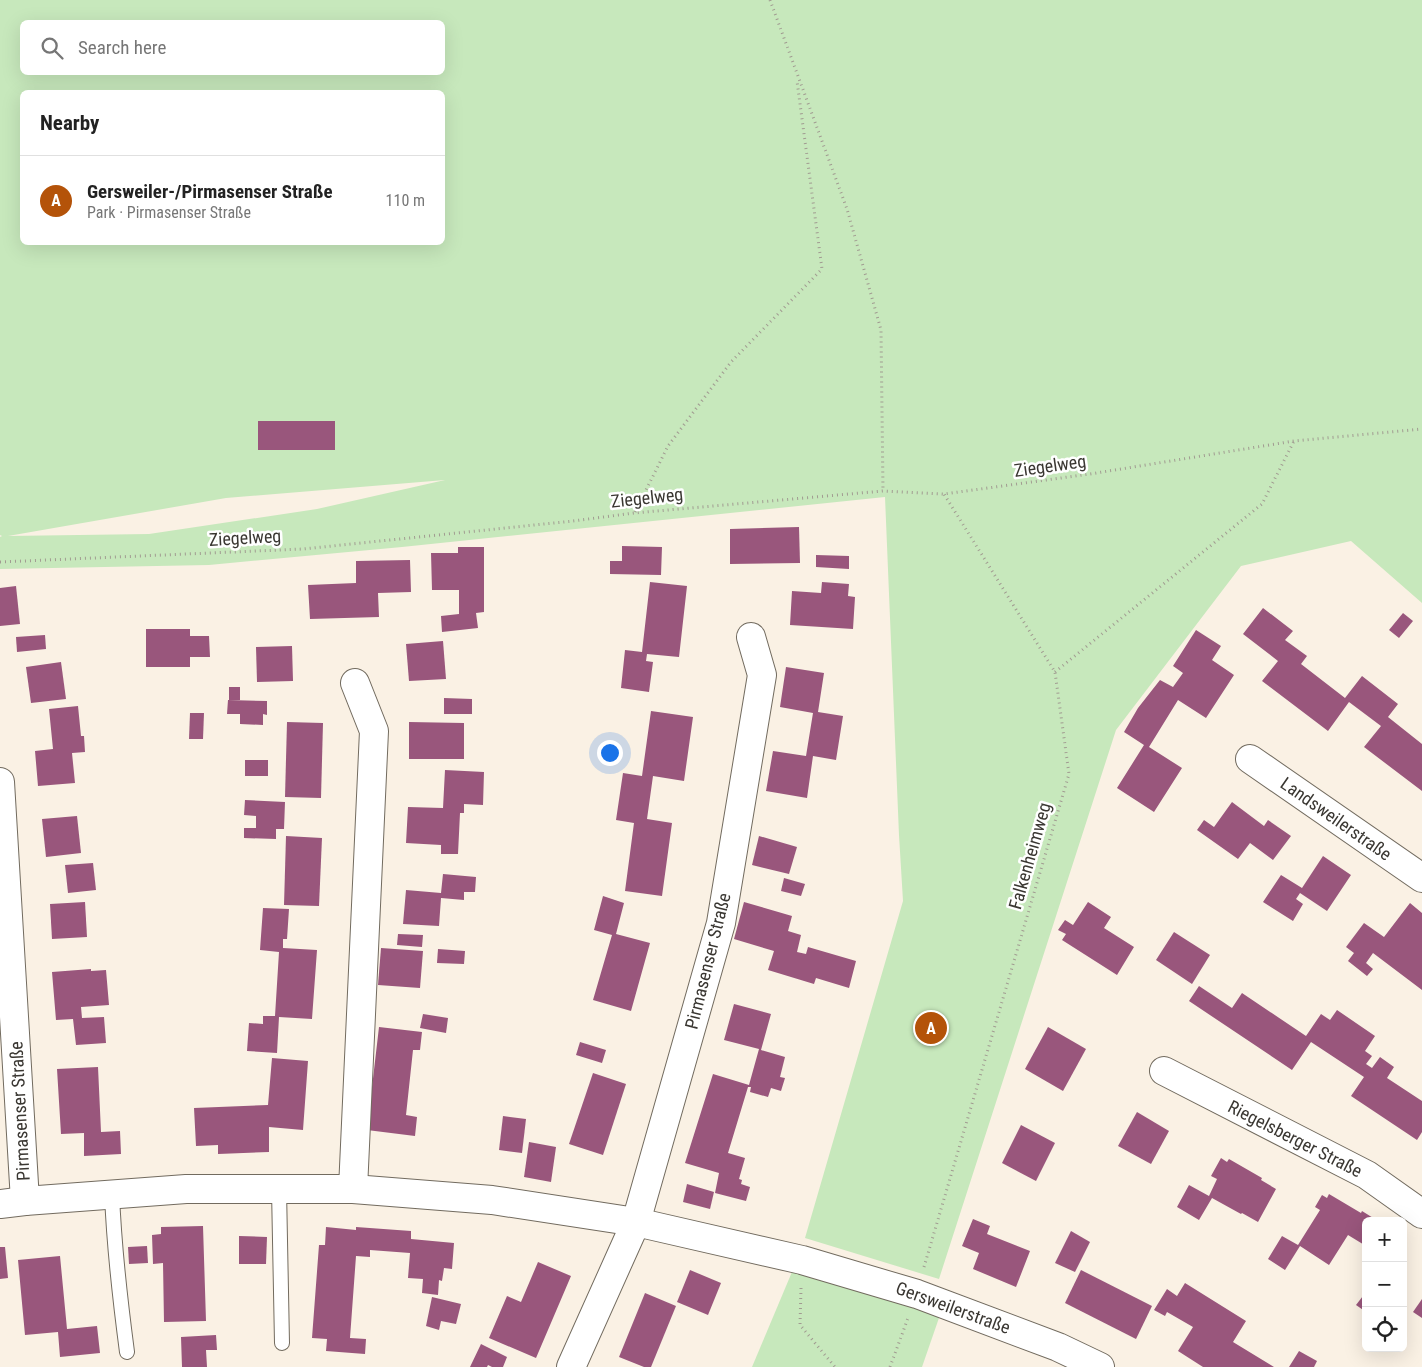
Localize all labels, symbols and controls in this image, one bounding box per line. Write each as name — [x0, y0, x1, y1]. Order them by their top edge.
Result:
search box — [20, 20, 445, 75]
icon: search — [38, 34, 66, 62]
text: Search here — [78, 36, 166, 59]
text: Nearby — [40, 111, 99, 135]
text: Gersweiler-/Pirmasenser Straße — [87, 180, 333, 203]
text: A — [51, 191, 61, 210]
text: 110 m — [386, 191, 425, 210]
text: Park · Pirmasenser Straße — [87, 203, 251, 222]
street label: Ziegelweg — [1013, 450, 1087, 481]
street label: Ziegelweg — [610, 483, 684, 512]
street label: Ziegelweg — [208, 525, 282, 550]
your location — [597, 740, 623, 766]
street label: Landsweilerstraße — [1277, 773, 1396, 865]
street label: Falkenheimweg — [1004, 800, 1055, 912]
street label: Pirmasenser Straße — [680, 891, 735, 1031]
pin: A — [915, 1009, 947, 1047]
street label: Pirmasenser Straße — [5, 1041, 34, 1181]
street label: Riegelsberger Straße — [1225, 1096, 1366, 1181]
map controls — [1362, 1217, 1407, 1352]
button: + — [1362, 1217, 1407, 1262]
button: − — [1362, 1262, 1407, 1307]
street label: Gersweilerstraße — [893, 1277, 1013, 1338]
button: locate — [1362, 1307, 1407, 1352]

